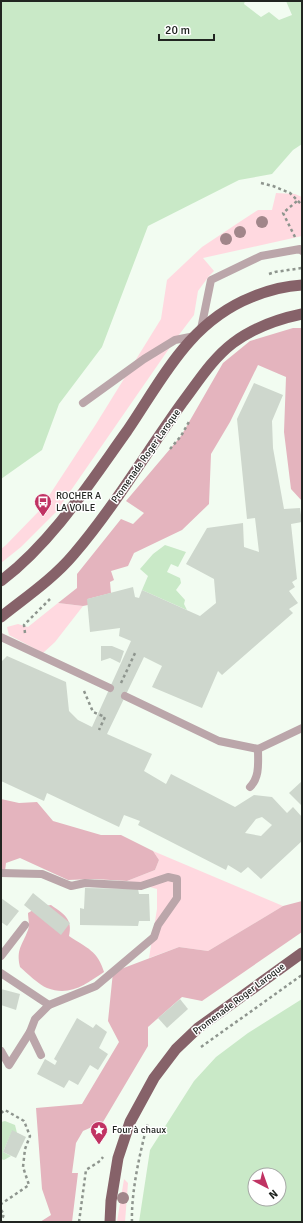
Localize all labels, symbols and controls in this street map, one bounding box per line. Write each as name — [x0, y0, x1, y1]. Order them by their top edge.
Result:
scale bar — [159, 16, 214, 42]
text: 20 m — [165, 23, 190, 38]
street label: Promenade Roger Laroque — [109, 407, 183, 505]
place label: ROCHER A LA VOILE — [56, 490, 101, 514]
bus stop icon: ROCHER A LA VOILE — [33, 492, 53, 517]
street label: Promenade Roger Laroque — [191, 960, 287, 1038]
place icon: Four à chaux — [89, 1120, 109, 1145]
place label: Four à chaux — [112, 1124, 166, 1136]
north arrow — [247, 1167, 287, 1207]
text: N — [266, 1187, 280, 1202]

